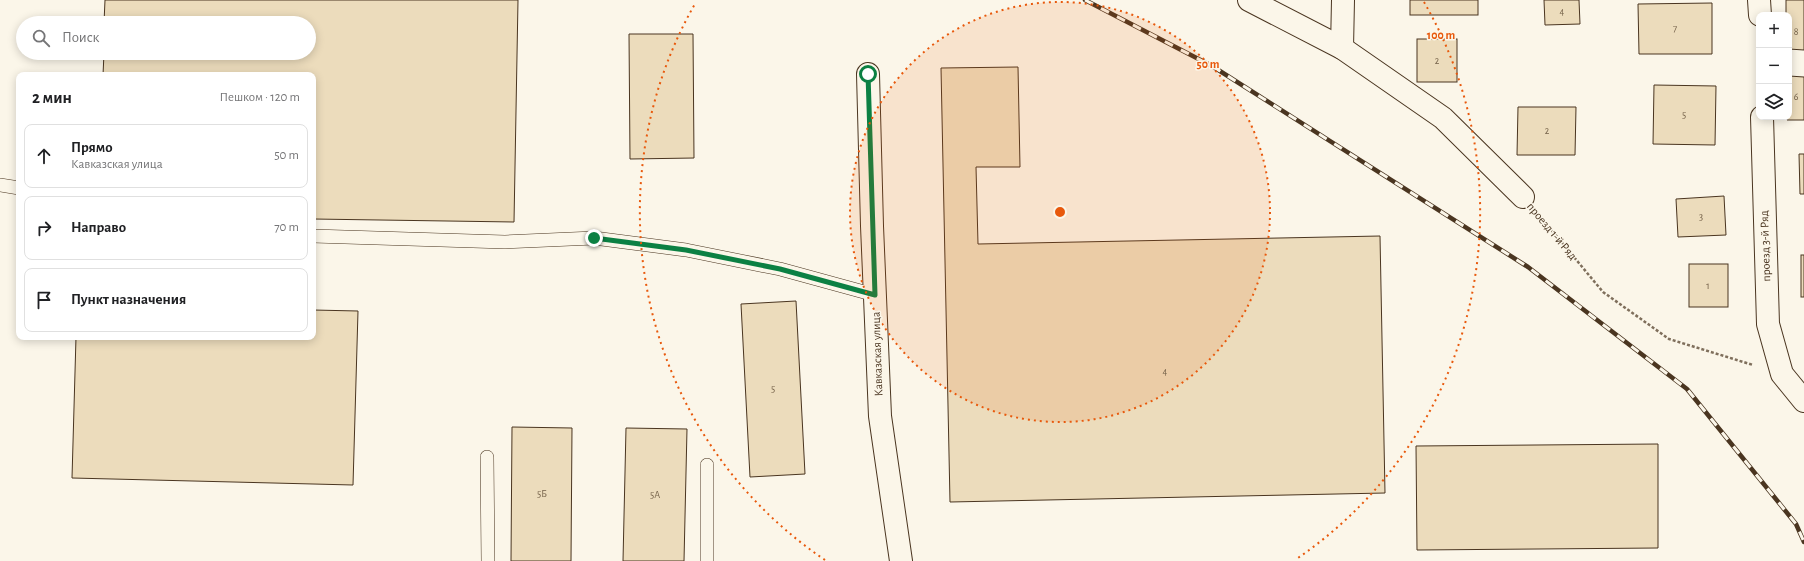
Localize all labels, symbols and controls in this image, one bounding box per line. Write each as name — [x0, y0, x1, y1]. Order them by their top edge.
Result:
house number: 4 — [1560, 7, 1565, 17]
map controls — [1756, 12, 1792, 120]
button: + — [1756, 12, 1792, 48]
search box — [16, 16, 316, 60]
house number: 7 — [1673, 24, 1677, 34]
icon: search — [30, 27, 52, 49]
house number: 8 — [1794, 27, 1799, 37]
text: 100 m — [1427, 29, 1455, 41]
text: Поиск — [62, 30, 100, 45]
button: − — [1756, 48, 1792, 84]
house number: 2 — [1435, 56, 1440, 66]
text: 50 m — [1197, 58, 1220, 70]
route start — [859, 65, 877, 83]
button: layers — [1756, 84, 1792, 120]
text: 2 мин — [32, 89, 72, 106]
text: Пешком · 120 m — [220, 91, 300, 104]
house number: 6 — [1794, 92, 1799, 102]
house number: 5 — [1682, 110, 1686, 120]
house number: 2 — [1545, 126, 1550, 136]
text: Прямо — [71, 140, 113, 155]
icon: ahead — [33, 145, 55, 167]
text: 50 m — [274, 149, 299, 162]
text: Кавказская улица — [71, 158, 163, 171]
street label: проезд 1-й Ряд — [1525, 200, 1579, 262]
centre of rings — [1053, 205, 1067, 219]
street label: проезд 3-й Ряд — [1758, 210, 1772, 282]
house number: 3 — [1699, 212, 1703, 222]
icon: right — [33, 217, 55, 239]
text: Направо — [71, 220, 126, 235]
text: 70 m — [274, 221, 299, 234]
route end — [585, 229, 603, 247]
house number: 1 — [1706, 281, 1710, 291]
icon: arrive — [33, 289, 55, 311]
text: Пункт назначения — [71, 292, 186, 307]
street label: Кавказская улица — [870, 311, 885, 397]
house number: 4 — [1163, 367, 1168, 377]
house number: 5 — [771, 384, 775, 394]
house number: 5Б — [537, 489, 547, 499]
house number: 5А — [650, 490, 660, 500]

